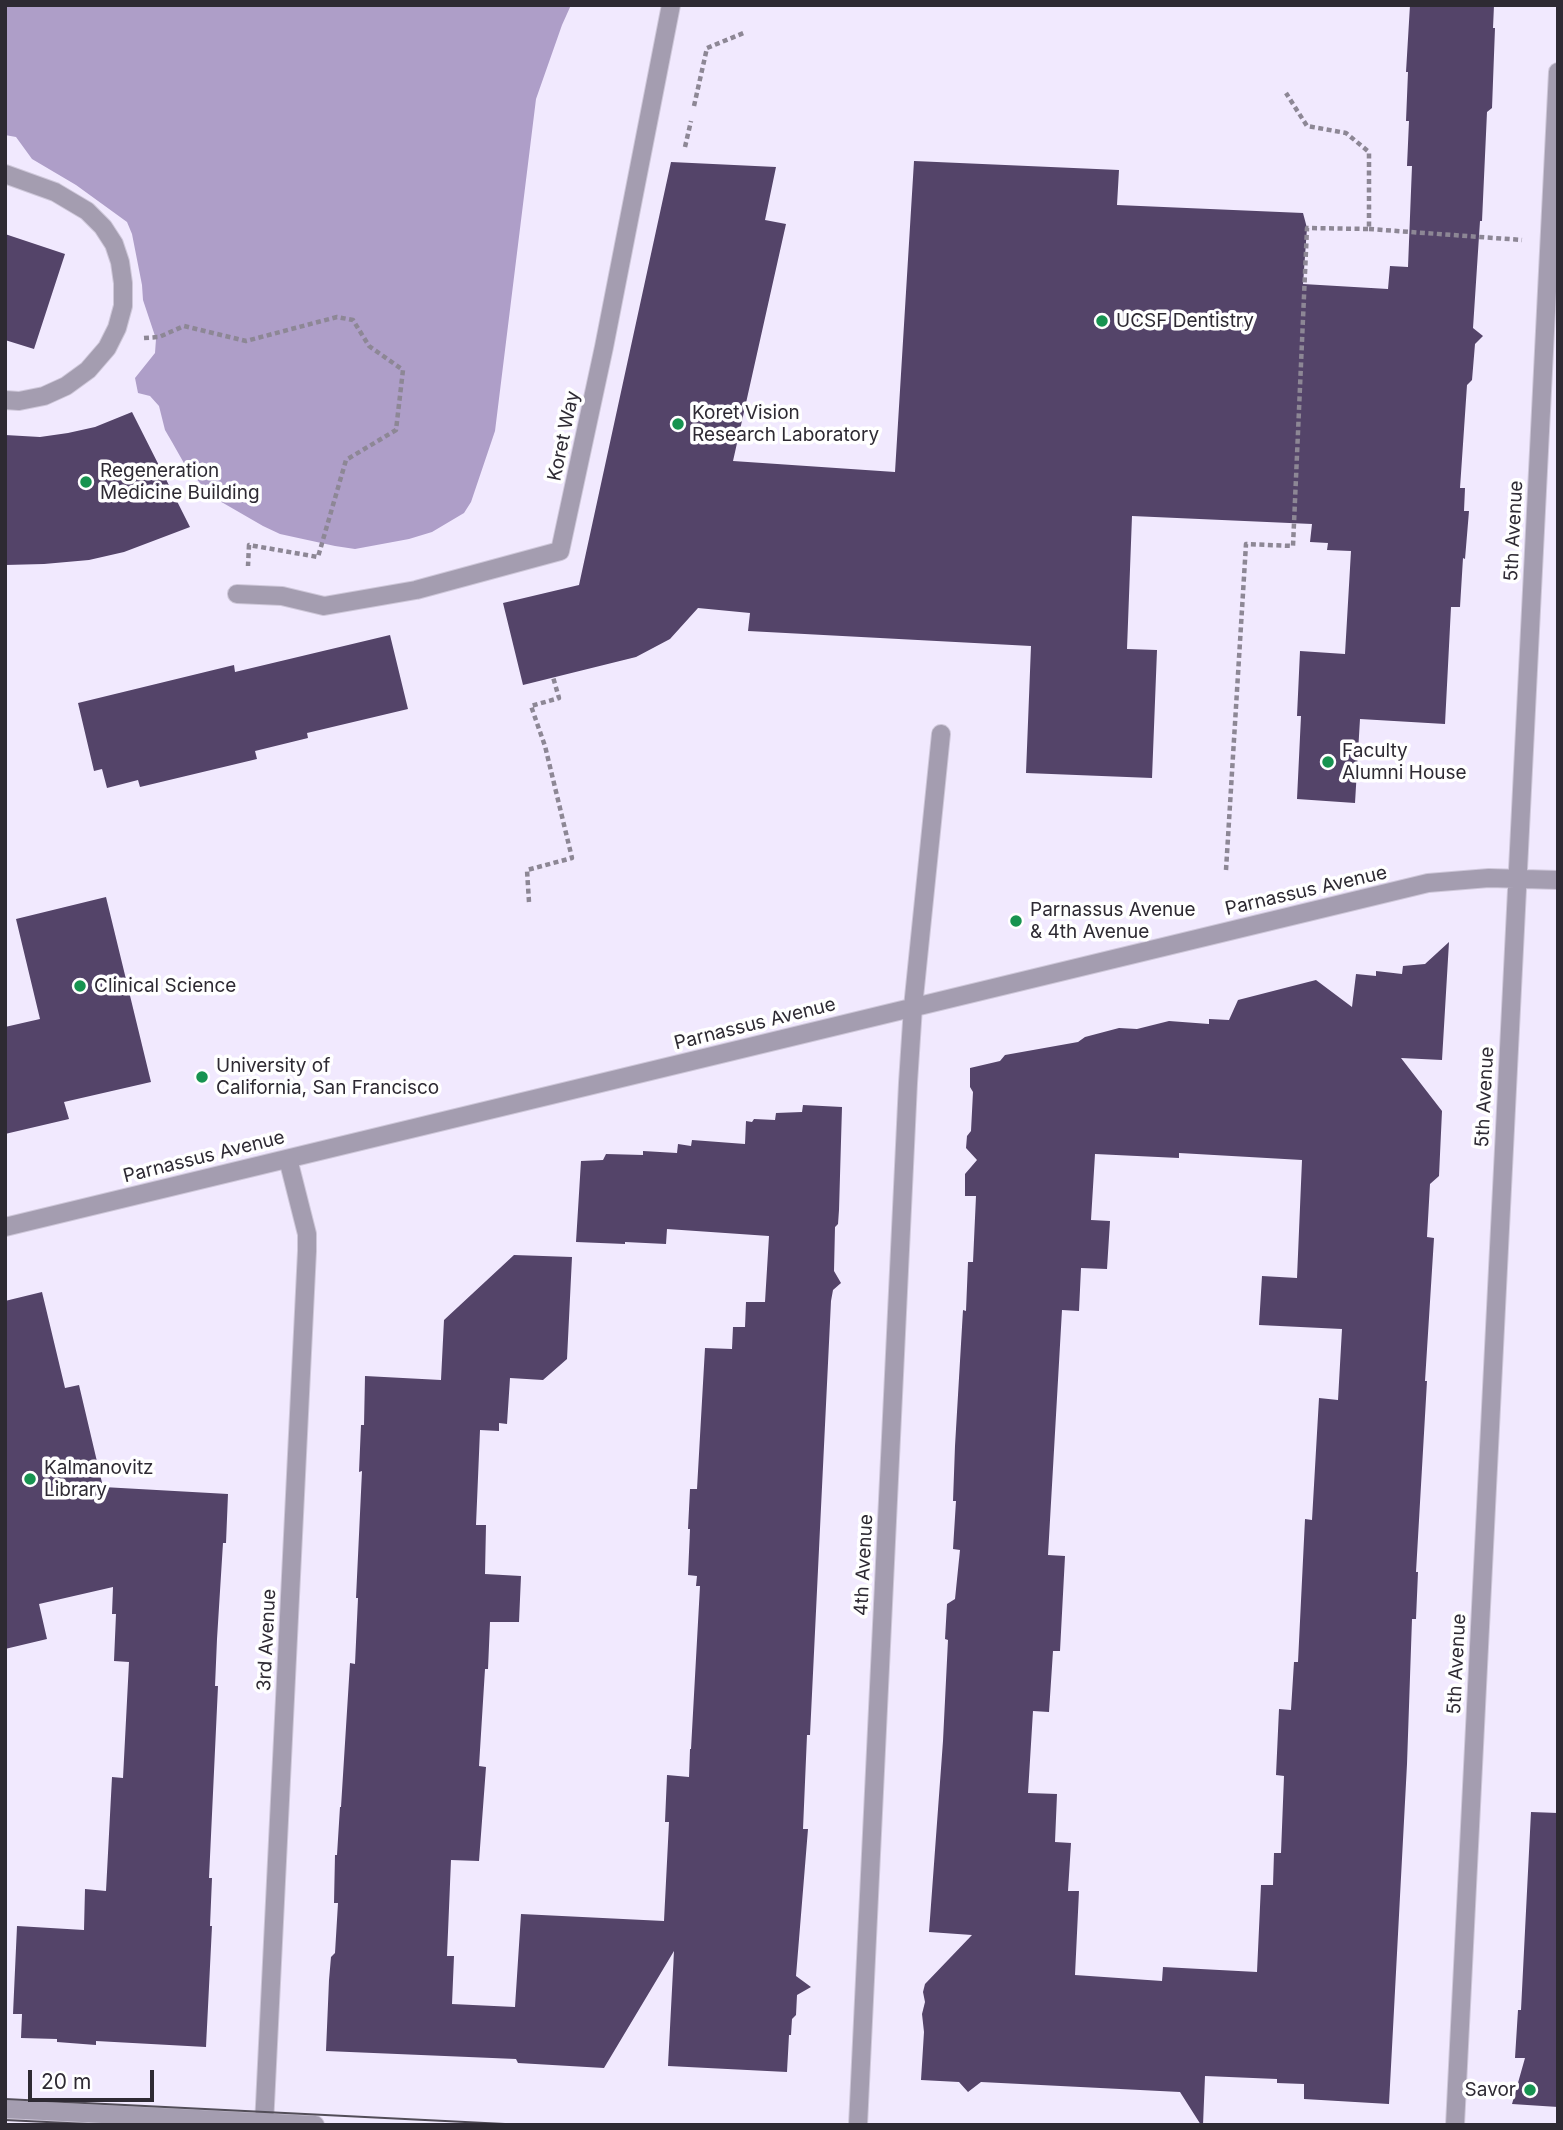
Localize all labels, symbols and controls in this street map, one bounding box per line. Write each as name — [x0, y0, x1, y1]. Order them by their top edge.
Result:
place label: UCSF Dentistry — [1116, 310, 1254, 332]
marker: UCSF Dentistry — [1094, 313, 1110, 329]
street label: Koret Way — [543, 389, 585, 483]
place label: Koret Vision Research Laboratory — [692, 402, 879, 446]
marker: Koret Vision Research Laboratory — [670, 416, 686, 432]
place label: Regeneration Medicine Building — [100, 460, 260, 504]
marker: Regeneration Medicine Building — [78, 474, 94, 490]
street label: 5th Avenue — [1500, 480, 1528, 582]
place label: Faculty Alumni House — [1342, 740, 1467, 784]
marker: Faculty Alumni House — [1320, 754, 1336, 770]
street label: Parnassus Avenue — [1223, 861, 1389, 921]
place label: Parnassus Avenue & 4th Avenue — [1030, 899, 1196, 943]
marker: Parnassus Avenue & 4th Avenue — [1008, 913, 1024, 929]
place label: Clinical Science — [94, 975, 236, 997]
marker: Clinical Science — [72, 978, 88, 994]
street label: Parnassus Avenue — [672, 993, 838, 1055]
street label: 5th Avenue — [1471, 1046, 1499, 1148]
place label: University of California, San Francisco — [216, 1055, 439, 1099]
marker: University of California, San Francisco — [194, 1069, 210, 1085]
street label: Parnassus Avenue — [121, 1126, 287, 1188]
place label: Kalmanovitz Library — [44, 1457, 154, 1501]
marker: Kalmanovitz Library — [22, 1471, 38, 1487]
street label: 4th Avenue — [850, 1514, 878, 1616]
street label: 3rd Avenue — [253, 1588, 281, 1692]
street label: 5th Avenue — [1443, 1613, 1471, 1715]
scale bar — [32, 2056, 158, 2100]
text: 20 m — [41, 2069, 91, 2094]
place label: Savor — [1465, 2079, 1516, 2101]
marker: Savor — [1522, 2082, 1538, 2098]

